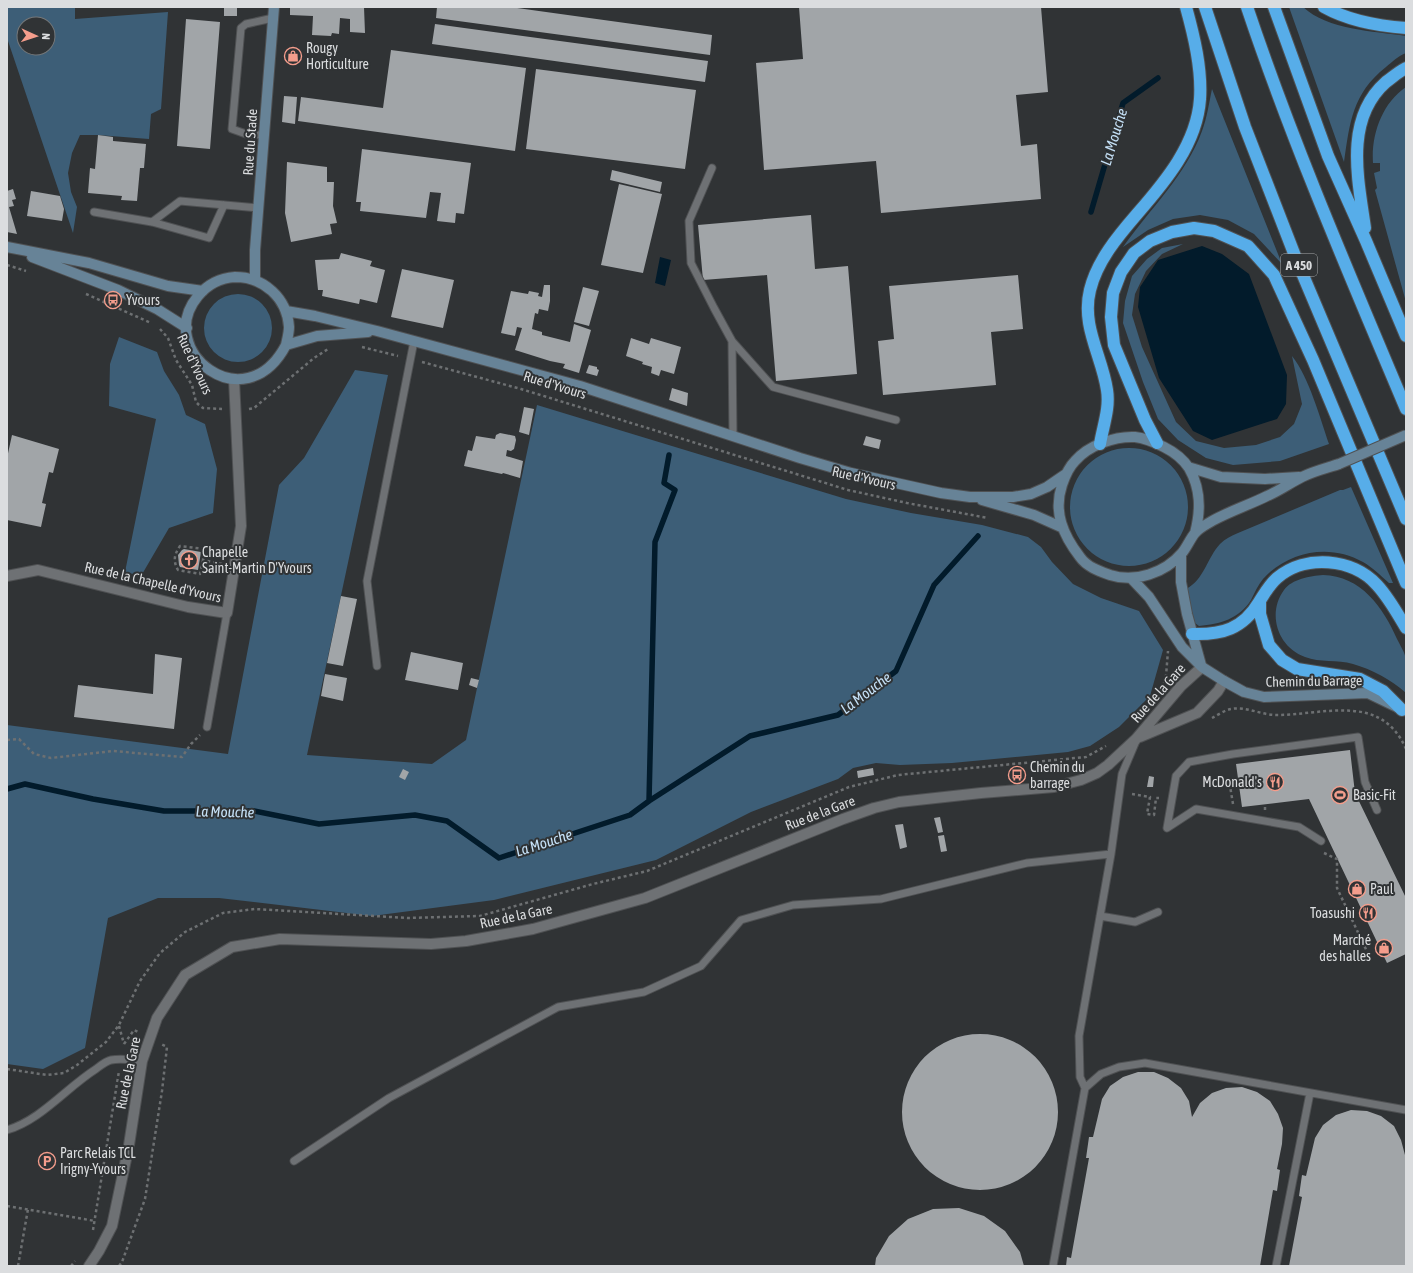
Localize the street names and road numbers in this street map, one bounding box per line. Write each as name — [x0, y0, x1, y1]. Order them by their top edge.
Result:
street label: Rue du Stade — [240, 108, 260, 176]
road number: A 450 — [1281, 254, 1317, 276]
street label: Rue d'Yvours — [174, 331, 216, 397]
street label: Rue d'Yvours — [522, 368, 588, 402]
street label: Rue d'Yvours — [831, 463, 897, 493]
street label: Rue de la Chapelle d'Yvours — [83, 558, 223, 606]
street label: Rue de la Gare — [1127, 660, 1189, 726]
street label: Chemin du Barrage — [1266, 672, 1362, 690]
street label: Rue de la Gare — [783, 792, 857, 834]
street label: Rue de la Gare — [478, 901, 554, 931]
street label: Rue de la Gare — [113, 1035, 143, 1111]

